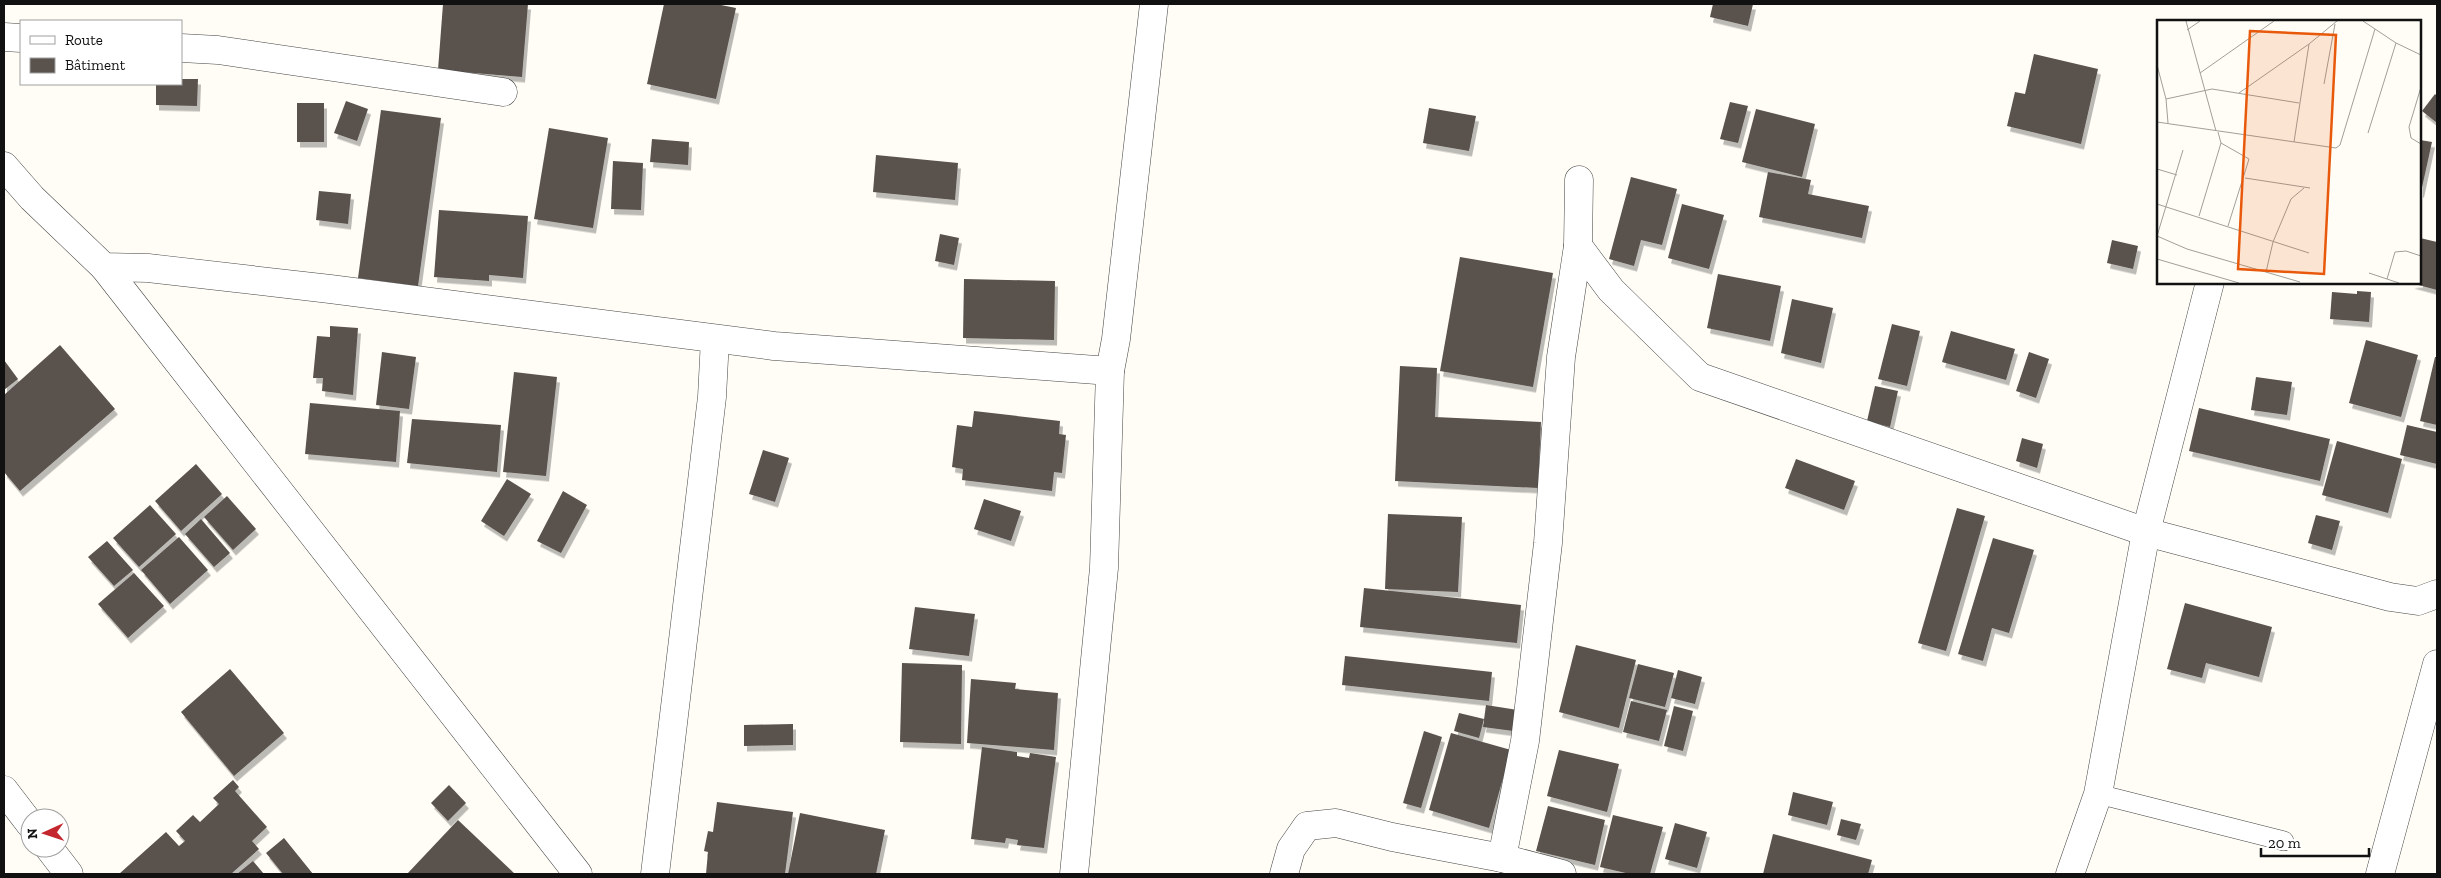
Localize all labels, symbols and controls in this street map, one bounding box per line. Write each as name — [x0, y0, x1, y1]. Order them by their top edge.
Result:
legend — [20, 20, 182, 85]
inset map — [2157, 20, 2421, 284]
text: Route — [65, 31, 103, 49]
text: Bâtiment — [65, 56, 126, 74]
north arrow — [20, 808, 70, 858]
scale bar — [2261, 826, 2368, 858]
text: N — [24, 828, 41, 839]
text: 20 m — [2268, 834, 2301, 852]

